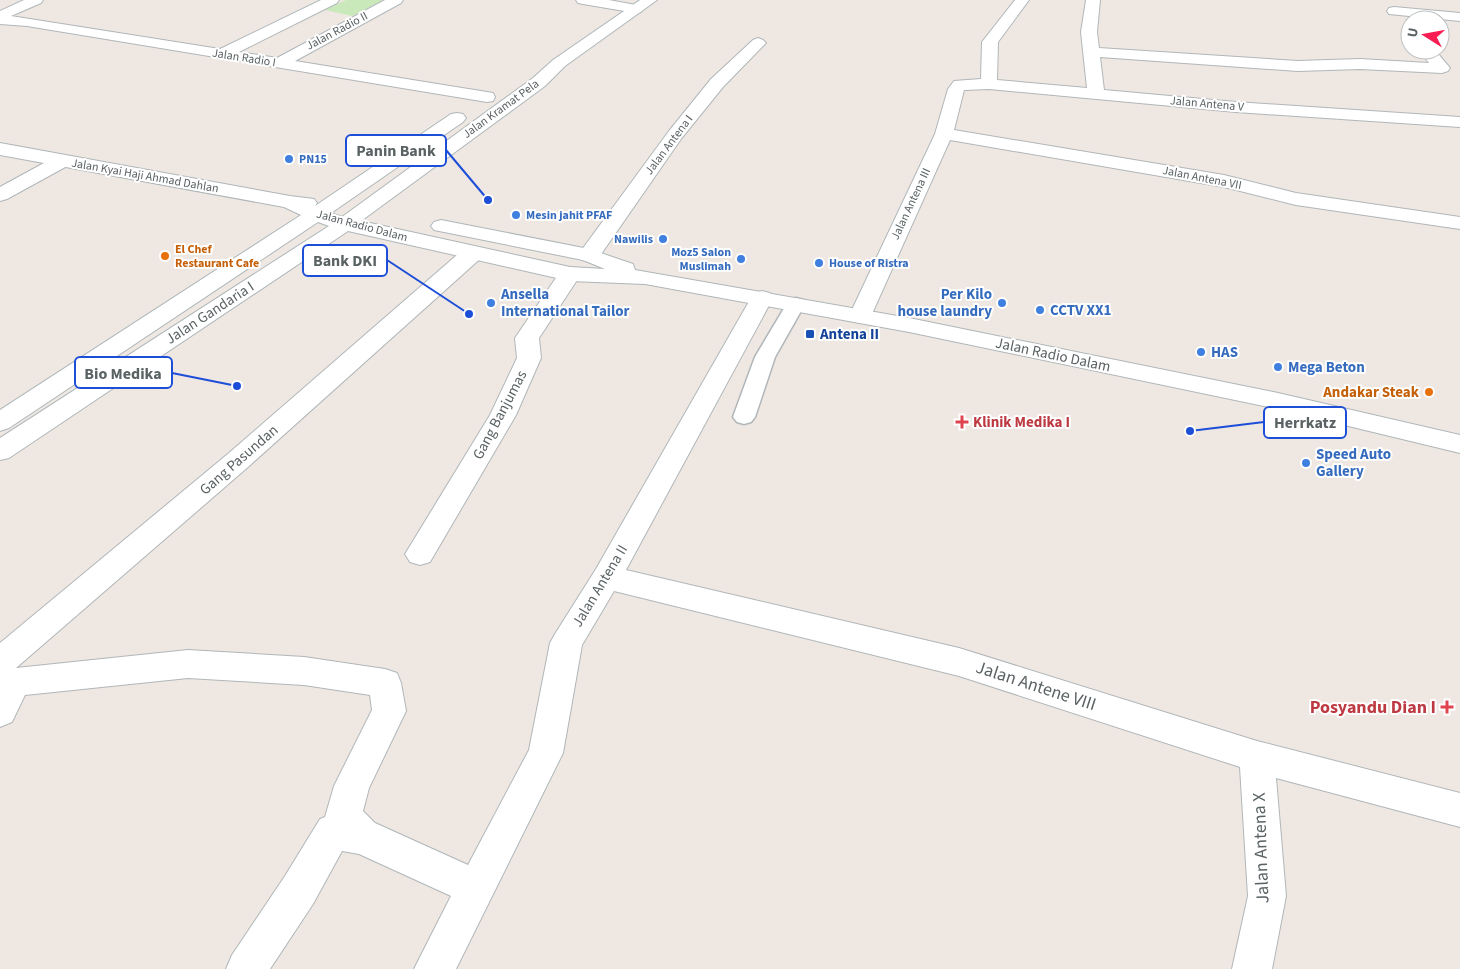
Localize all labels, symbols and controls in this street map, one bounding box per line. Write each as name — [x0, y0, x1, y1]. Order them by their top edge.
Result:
street label: Jalan Radio II — [303, 8, 371, 54]
north arrow — [1400, 10, 1450, 60]
text: U — [1403, 26, 1424, 39]
street label: Jalan Radio I — [211, 45, 277, 71]
street label: Jalan Kramat Pela — [459, 75, 543, 143]
street label: Jalan Antena V — [1169, 92, 1245, 116]
street label: Jalan Antena I — [641, 112, 697, 178]
callout: Panin Bank — [346, 135, 446, 166]
text: Panin Bank — [356, 140, 436, 162]
place label: PN15 — [299, 151, 327, 168]
marker: PN15 — [283, 153, 295, 165]
street label: Jalan Kyai Haji Ahmad Dahlan — [70, 155, 220, 197]
street label: Jalan Antena VII — [1161, 162, 1243, 194]
street label: Jalan Antena III — [887, 165, 935, 243]
street label: Jalan Radio Dalam — [315, 206, 410, 246]
place label: Mesin jahit PFAF — [526, 207, 612, 224]
marker: Mesin jahit PFAF — [510, 209, 522, 221]
place label: Nawilis — [614, 231, 653, 248]
marker: Nawilis — [657, 233, 669, 245]
place label: El Chef Restaurant Cafe — [175, 241, 259, 272]
place label: Moz5 Salon Muslimah — [671, 244, 731, 275]
callout: Bank DKI — [303, 245, 387, 276]
marker: El Chef Restaurant Cafe — [159, 250, 171, 262]
text: Bank DKI — [313, 250, 377, 272]
marker: Moz5 Salon Muslimah — [735, 253, 747, 265]
place label: House of Ristra — [829, 255, 909, 272]
marker: House of Ristra — [813, 257, 825, 269]
street label: Jalan Gandaria I — [162, 277, 258, 349]
place label: Ansella International Tailor — [500, 284, 630, 322]
place label: Per Kilo house laundry — [897, 284, 992, 322]
marker: Ansella International Tailor — [485, 297, 497, 309]
marker: Per Kilo house laundry — [996, 297, 1008, 309]
place label: CCTV XX1 — [1050, 300, 1111, 321]
marker: CCTV XX1 — [1034, 304, 1046, 316]
place label: Antena II — [819, 324, 879, 345]
marker: Antena II — [804, 328, 816, 340]
street label: Jalan Radio Dalam — [994, 333, 1112, 377]
place label: HAS — [1211, 342, 1238, 363]
marker: HAS — [1195, 346, 1207, 358]
callout: Bio Medika — [75, 357, 172, 388]
place label: Mega Beton — [1288, 357, 1365, 378]
marker: Mega Beton — [1272, 361, 1284, 373]
text: Bio Medika — [84, 363, 162, 385]
street label: Gang Banjumas — [468, 367, 532, 463]
place label: Andakar Steak — [1322, 382, 1420, 403]
marker: Andakar Steak — [1423, 386, 1435, 398]
callout: Herrkatz — [1264, 407, 1346, 438]
place label: Klinik Medika I — [973, 412, 1070, 433]
text: Herrkatz — [1274, 412, 1336, 434]
marker: Klinik Medika I — [955, 415, 969, 429]
street label: Gang Pasundan — [195, 420, 283, 500]
place label: Speed Auto Gallery — [1316, 444, 1391, 482]
marker: Speed Auto Gallery — [1300, 457, 1312, 469]
street label: Jalan Antena II — [567, 541, 633, 631]
street label: Jalan Antene VIII — [973, 655, 1099, 717]
place label: Posyandu Dian I — [1310, 695, 1436, 720]
marker: Posyandu Dian I — [1440, 700, 1454, 714]
street label: Jalan Antena X — [1247, 792, 1275, 904]

